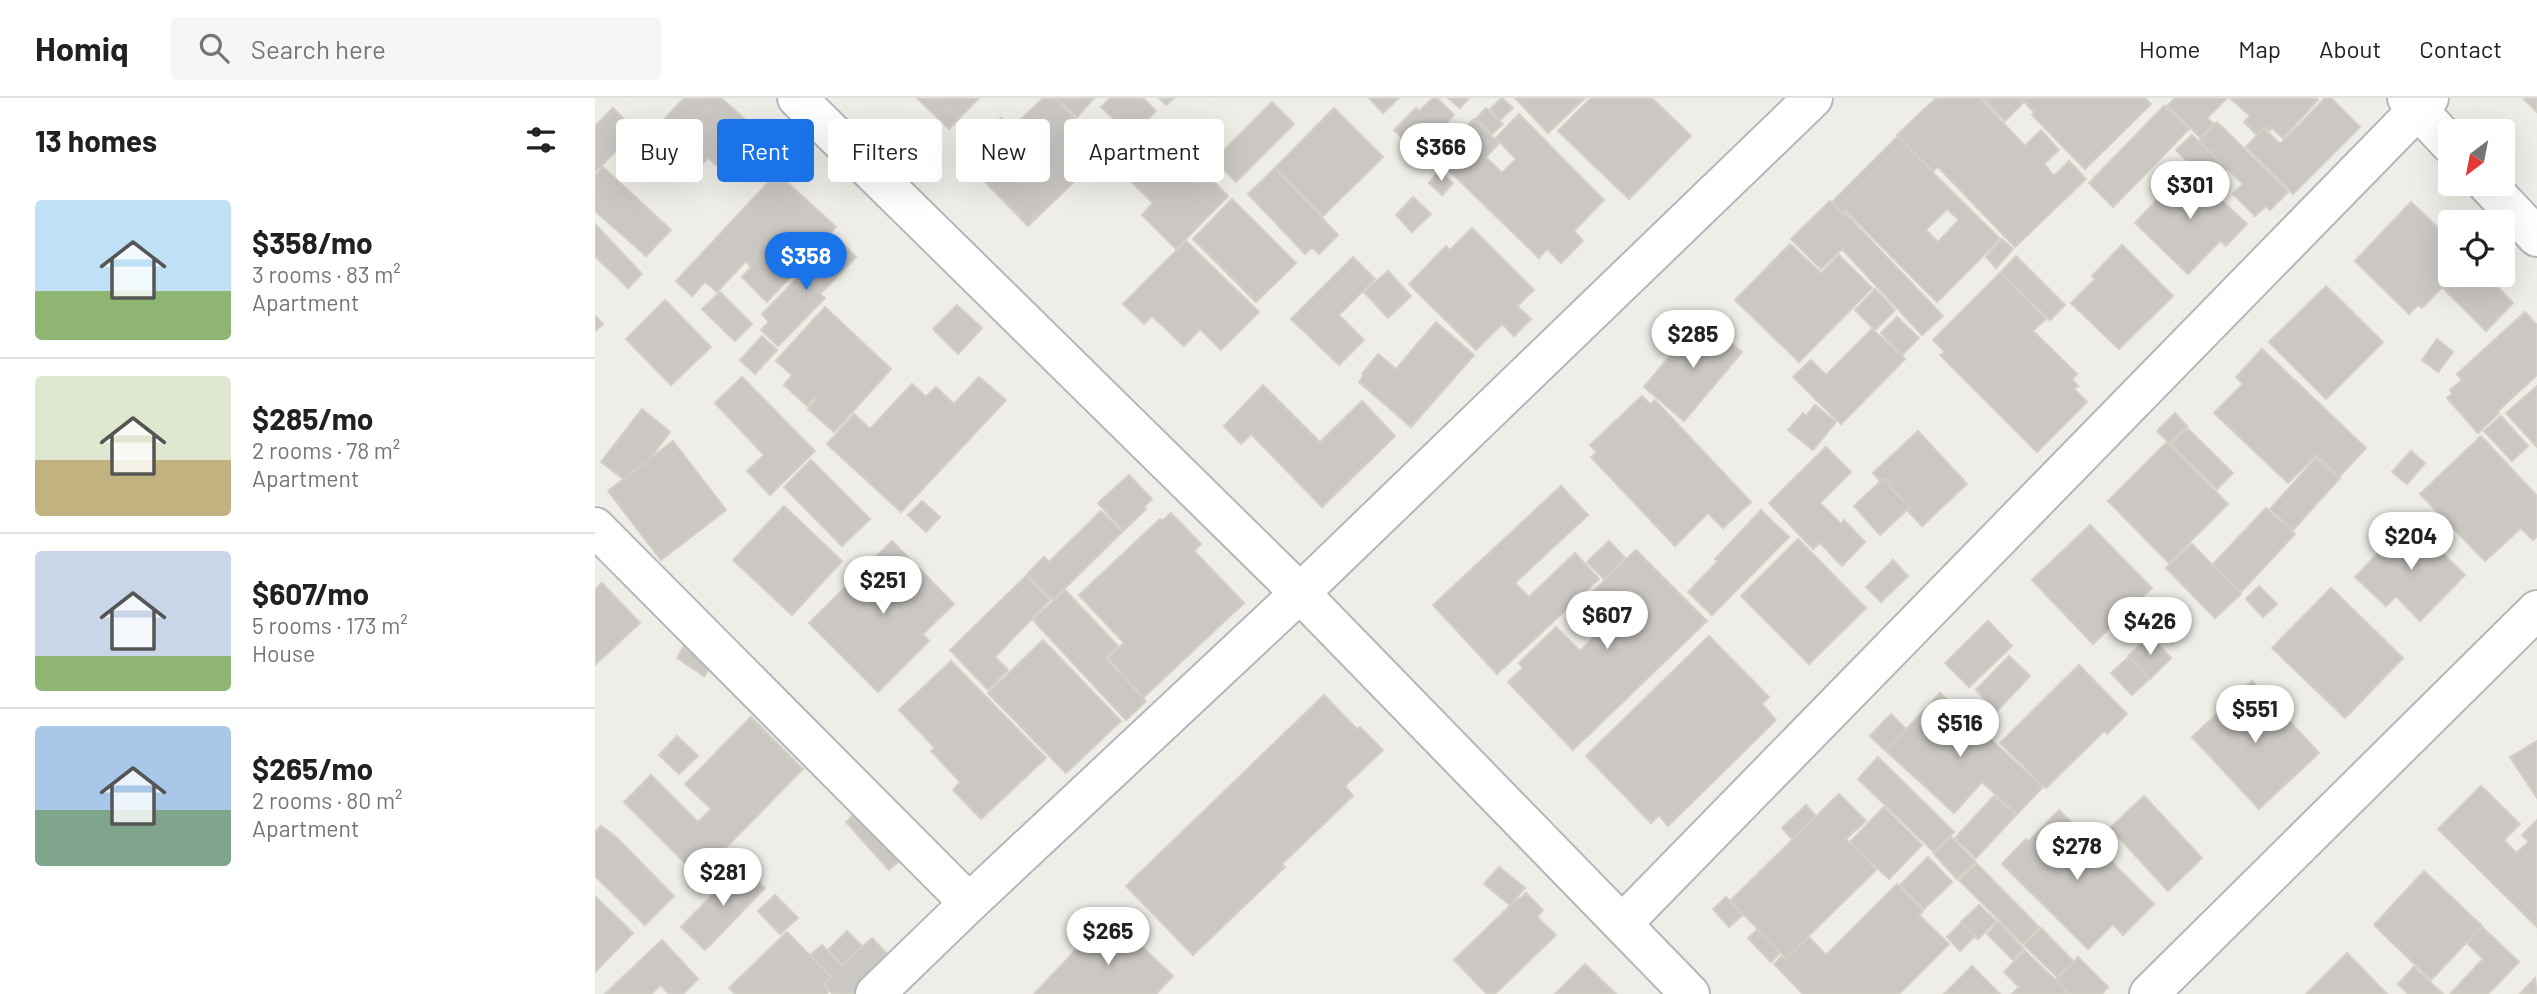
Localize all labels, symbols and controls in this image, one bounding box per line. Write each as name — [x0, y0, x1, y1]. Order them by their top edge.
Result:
search box — [171, 17, 661, 80]
text: Homiq — [35, 28, 129, 68]
icon: search — [195, 29, 233, 67]
text: Search here — [251, 33, 386, 64]
text: Home — [2139, 34, 2200, 63]
text: Map — [2238, 34, 2281, 63]
text: About — [2319, 34, 2381, 63]
text: Contact — [2419, 34, 2502, 63]
chip: Buy — [616, 119, 703, 182]
chip: Rent — [717, 119, 814, 182]
chip: Filters — [828, 119, 942, 182]
chip: New — [956, 119, 1050, 182]
chip: Apartment — [1064, 119, 1224, 182]
north arrow — [2438, 119, 2515, 196]
map controls — [2438, 119, 2515, 287]
icon: filters — [522, 121, 560, 159]
text: 13 homes — [35, 122, 157, 158]
pin: $366 — [1400, 123, 1482, 183]
text: $366 — [1416, 132, 1466, 160]
pin: $301 — [2149, 162, 2231, 221]
text: $301 — [2167, 170, 2213, 198]
button: locate — [2438, 210, 2515, 287]
text: $358/mo — [252, 224, 373, 260]
icon: home — [91, 228, 175, 312]
pin: $358 — [765, 232, 847, 292]
text: $358 — [781, 241, 831, 269]
text: 3 rooms · 83 m² — [252, 260, 401, 288]
text: Apartment — [252, 288, 359, 316]
pin: $285 — [1652, 310, 1734, 370]
text: $285 — [1668, 319, 1718, 347]
text: $285/mo — [252, 400, 373, 436]
icon: home — [91, 404, 175, 488]
text: 2 rooms · 78 m² — [252, 436, 400, 464]
text: Apartment — [252, 464, 359, 492]
pin: $204 — [2370, 512, 2452, 572]
text: $204 — [2384, 521, 2438, 549]
pin: $251 — [842, 556, 924, 616]
text: $251 — [860, 565, 906, 593]
text: $607/mo — [252, 575, 369, 611]
icon: home — [91, 579, 175, 663]
pin: $607 — [1566, 592, 1648, 651]
pin: $426 — [2109, 598, 2191, 657]
text: $607 — [1582, 600, 1632, 628]
text: $426 — [2124, 606, 2176, 634]
text: 5 rooms · 173 m² — [252, 611, 408, 639]
text: House — [252, 639, 315, 667]
pin: $551 — [2214, 686, 2296, 745]
text: $551 — [2232, 694, 2278, 722]
pin: $516 — [1919, 700, 2001, 759]
text: $516 — [1937, 708, 1983, 736]
text: $265/mo — [252, 750, 373, 786]
icon: home — [91, 754, 175, 838]
text: 2 rooms · 80 m² — [252, 786, 402, 814]
text: Apartment — [252, 814, 359, 842]
pin: $278 — [2036, 822, 2118, 882]
text: $278 — [2052, 831, 2102, 859]
pin: $281 — [682, 848, 764, 908]
text: $281 — [700, 857, 746, 885]
pin: $265 — [1067, 908, 1149, 967]
text: $265 — [1083, 916, 1133, 944]

